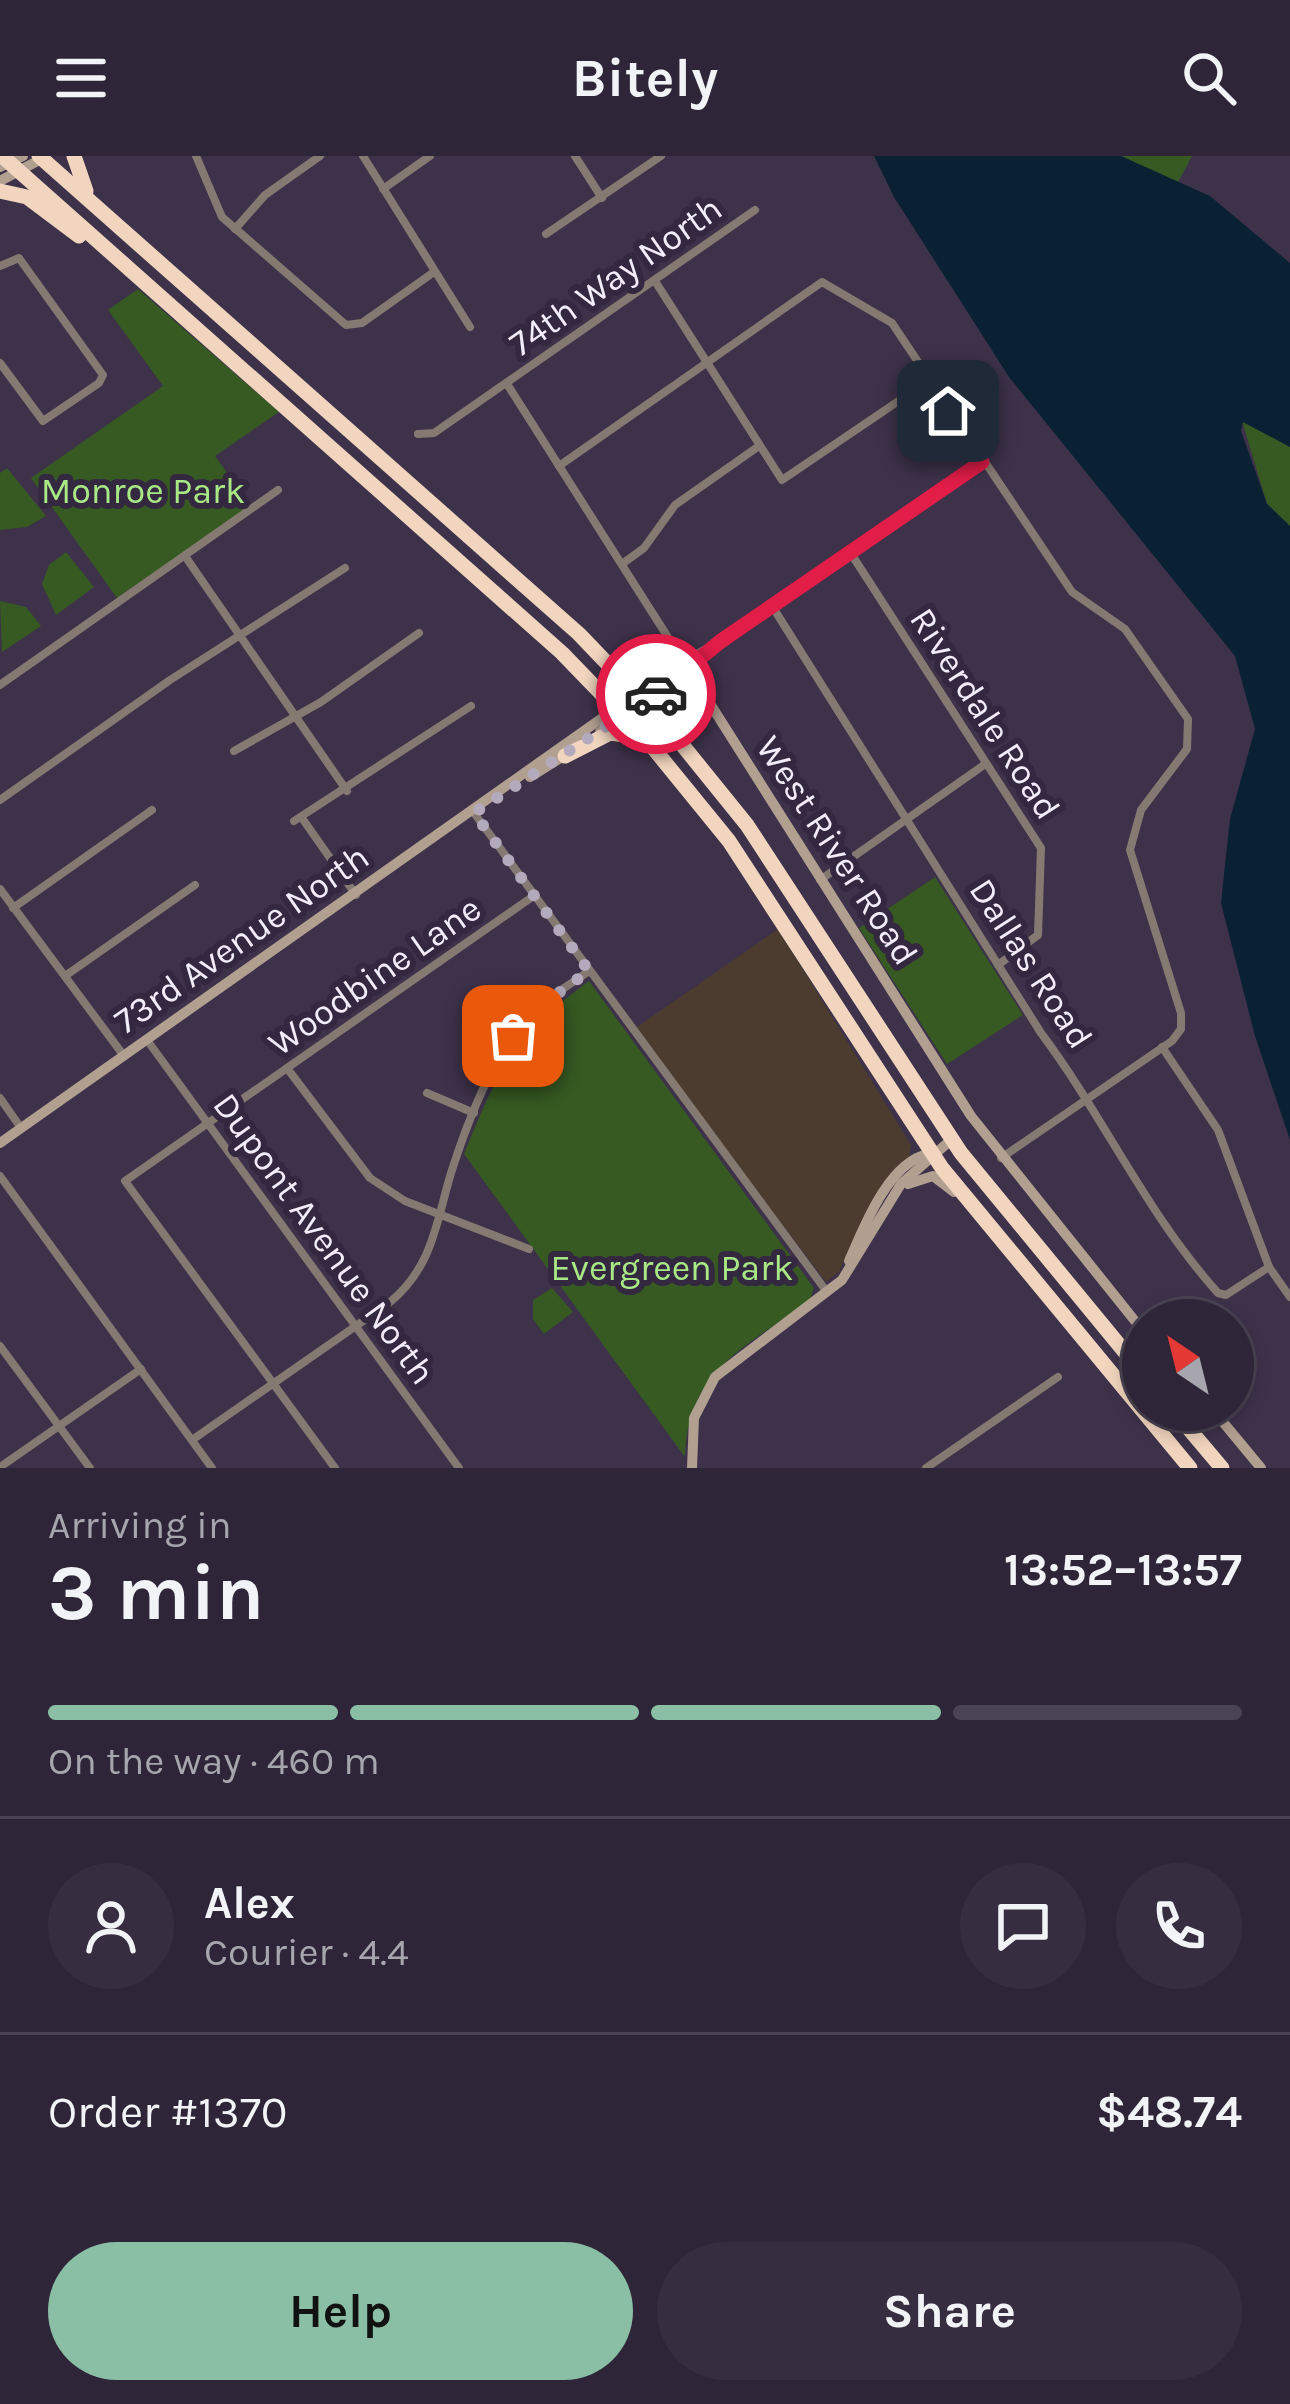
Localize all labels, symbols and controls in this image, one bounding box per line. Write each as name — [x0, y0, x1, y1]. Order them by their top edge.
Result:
icon: menu — [48, 45, 114, 111]
icon: search — [1176, 45, 1242, 111]
text: Bitely — [572, 46, 718, 110]
street label: 74th Way North — [501, 187, 730, 365]
pin — [897, 360, 999, 462]
icon: home — [915, 378, 981, 444]
park label: Monroe Park — [41, 470, 245, 512]
street label: Riverdale Road — [901, 600, 1069, 827]
courier — [596, 634, 716, 754]
icon: car — [623, 661, 689, 727]
street label: West River Road — [748, 728, 927, 973]
street label: 73rd Avenue North — [106, 835, 377, 1042]
street label: Dallas Road — [961, 871, 1102, 1056]
street label: Woodbine Lane — [260, 887, 489, 1065]
pin — [462, 985, 564, 1087]
icon: bag — [480, 1003, 546, 1069]
street label: Dupont Avenue North — [204, 1085, 444, 1392]
park label: Evergreen Park — [551, 1247, 793, 1289]
north arrow — [1122, 1299, 1254, 1431]
map controls — [1122, 1299, 1254, 1431]
text: Arriving in — [48, 1502, 231, 1548]
text: 13:52–13:57 — [1004, 1544, 1242, 1596]
text: 3 min — [48, 1547, 264, 1639]
text: On the way · 460 m — [48, 1738, 380, 1784]
button: person — [48, 1863, 174, 1989]
button: chat — [960, 1863, 1086, 1989]
button: phone — [1116, 1863, 1242, 1989]
text: Alex — [204, 1877, 295, 1929]
text: Courier · 4.4 — [204, 1929, 409, 1975]
text: Order #1370 — [48, 2086, 287, 2138]
text: $48.74 — [1096, 2086, 1242, 2138]
button: Help — [48, 2242, 633, 2380]
button: Share — [657, 2242, 1242, 2380]

